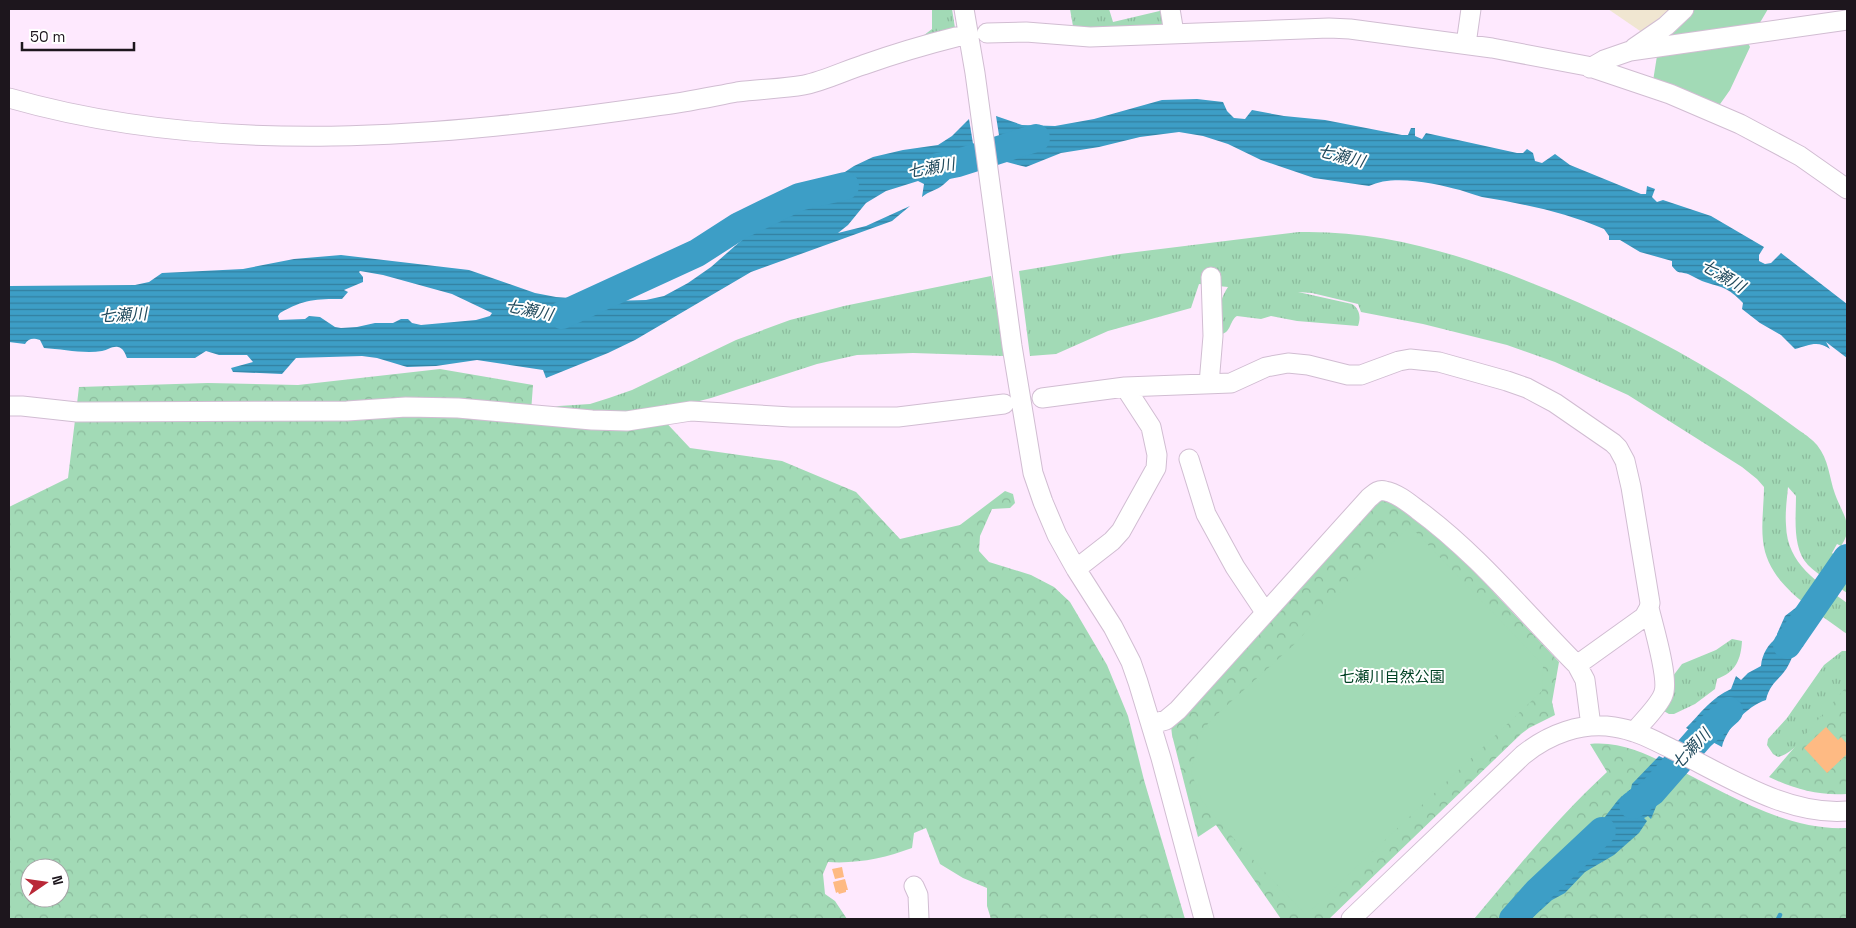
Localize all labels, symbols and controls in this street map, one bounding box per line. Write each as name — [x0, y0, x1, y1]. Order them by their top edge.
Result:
scale bar — [22, 20, 135, 52]
text: 50 m — [30, 27, 65, 46]
water label: 七瀬川 — [1315, 140, 1369, 172]
water label: 七瀬川 — [906, 153, 958, 183]
water label: 七瀬川 — [1697, 255, 1751, 298]
water label: 七瀬川 — [503, 295, 557, 326]
water label: 七瀬川 — [98, 303, 150, 327]
park label: 七瀬川自然公園 — [1339, 667, 1445, 686]
water label: 七瀬川 — [1667, 723, 1716, 774]
north arrow — [20, 858, 70, 908]
text: N — [48, 873, 67, 887]

